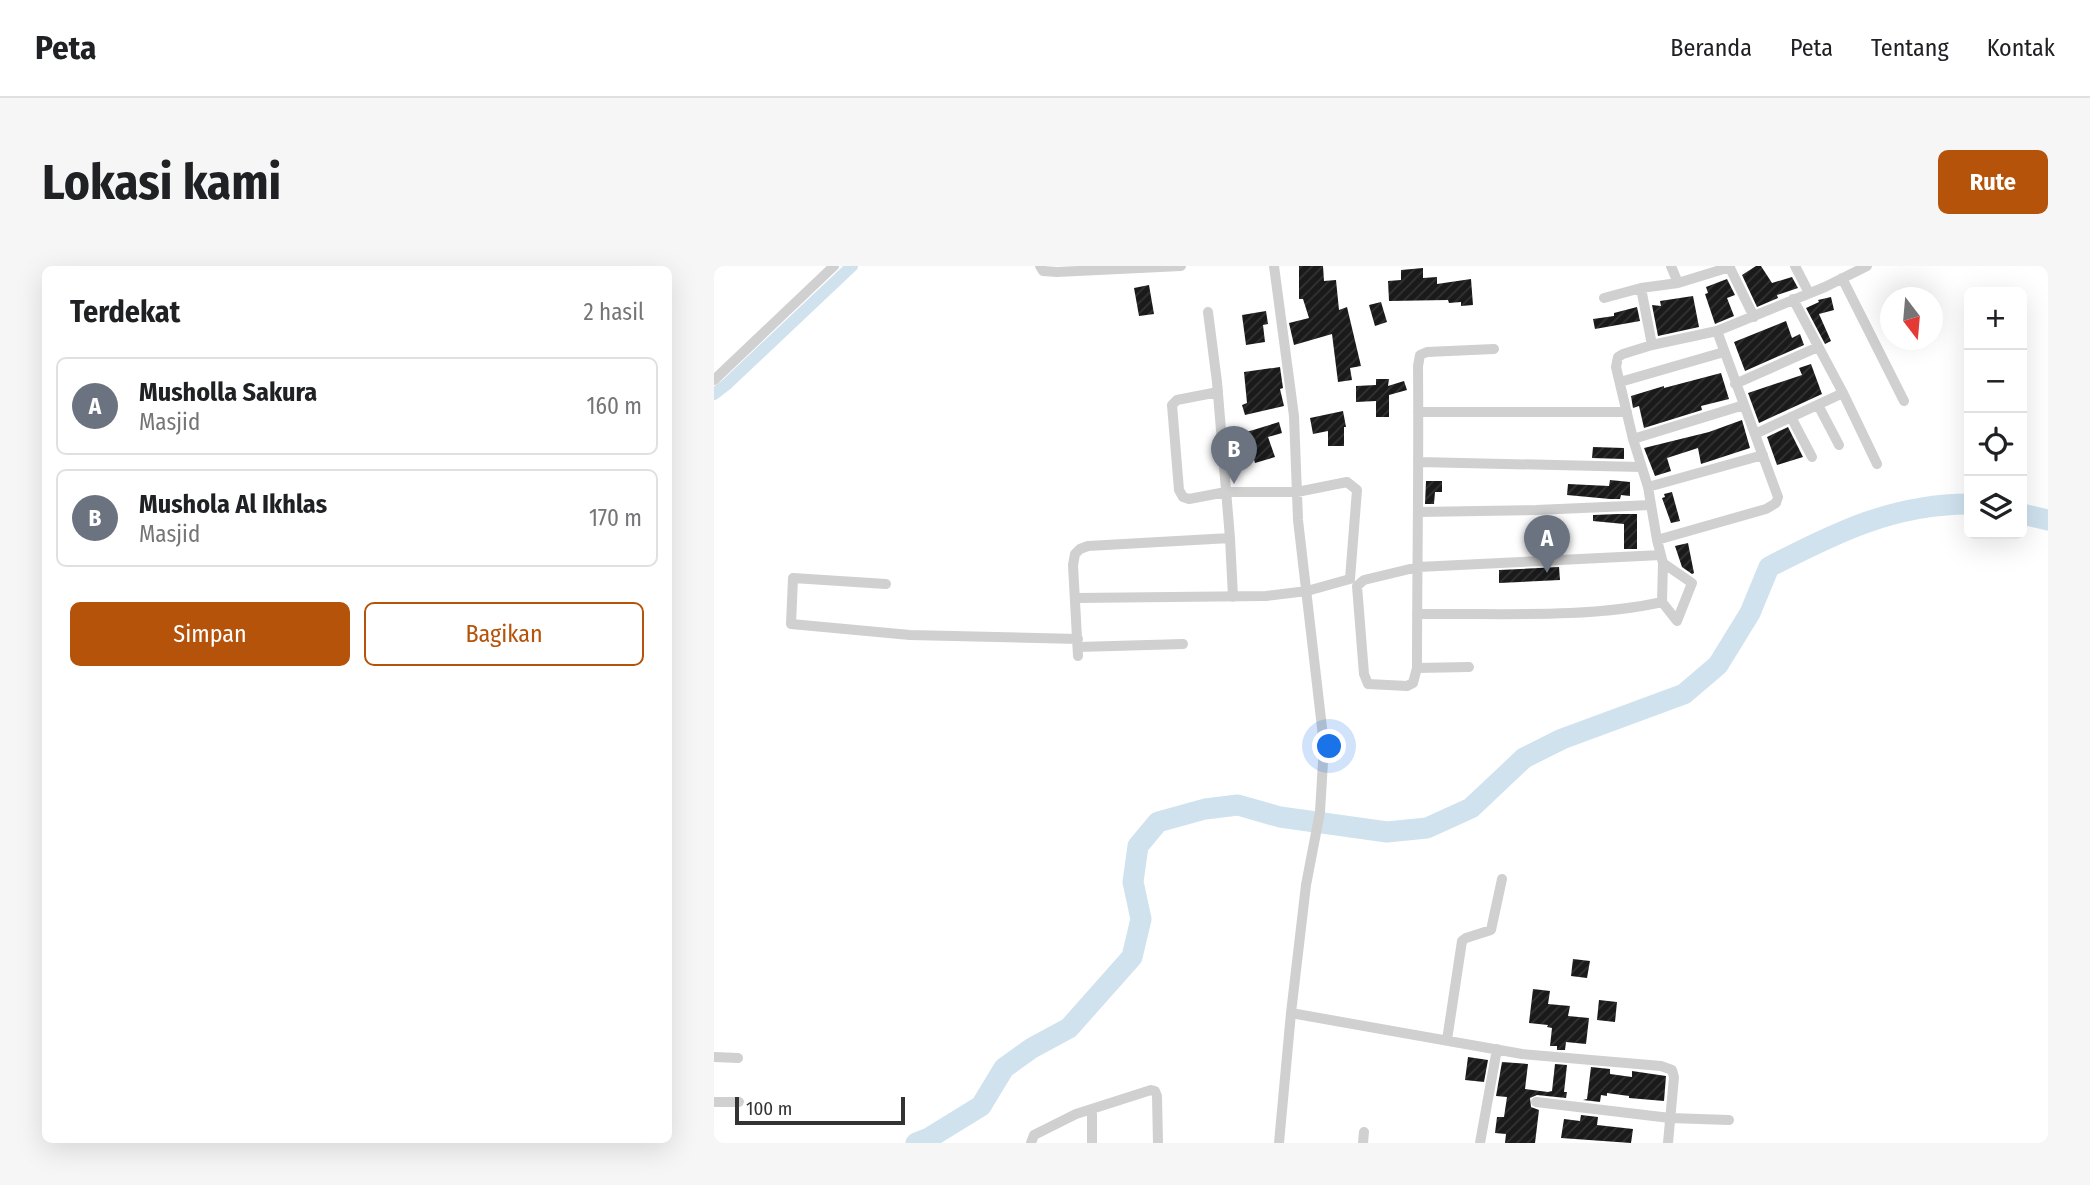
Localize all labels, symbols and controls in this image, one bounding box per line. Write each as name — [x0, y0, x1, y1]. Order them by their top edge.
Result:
text: Peta — [35, 28, 96, 68]
text: Beranda — [1670, 34, 1752, 62]
text: Peta — [1790, 34, 1833, 62]
text: Tentang — [1871, 34, 1949, 62]
text: Kontak — [1987, 34, 2055, 62]
button: Rute — [1938, 150, 2048, 214]
text: Lokasi kami — [42, 153, 281, 212]
north arrow — [1880, 287, 1943, 350]
map controls — [1964, 287, 2027, 539]
button: + — [1964, 287, 2027, 350]
text: Terdekat — [70, 294, 180, 330]
text: 2 hasil — [584, 298, 644, 326]
button: − — [1964, 350, 2027, 413]
text: Musholla Sakura — [139, 377, 317, 408]
text: A — [89, 392, 101, 420]
text: 160 m — [587, 392, 642, 420]
text: Masjid — [139, 408, 200, 436]
button: locate — [1964, 413, 2027, 476]
pin: B — [1211, 426, 1257, 484]
button: layers — [1964, 476, 2027, 539]
text: Mushola Al Ikhlas — [139, 489, 327, 520]
text: B — [89, 504, 101, 532]
text: 170 m — [589, 504, 642, 532]
pin: A — [1524, 515, 1570, 573]
text: Masjid — [139, 520, 200, 548]
button: Simpan — [70, 602, 350, 666]
button: Bagikan — [364, 602, 644, 666]
your location — [1312, 729, 1346, 763]
scale bar — [735, 1094, 905, 1126]
text: 100 m — [746, 1097, 792, 1120]

